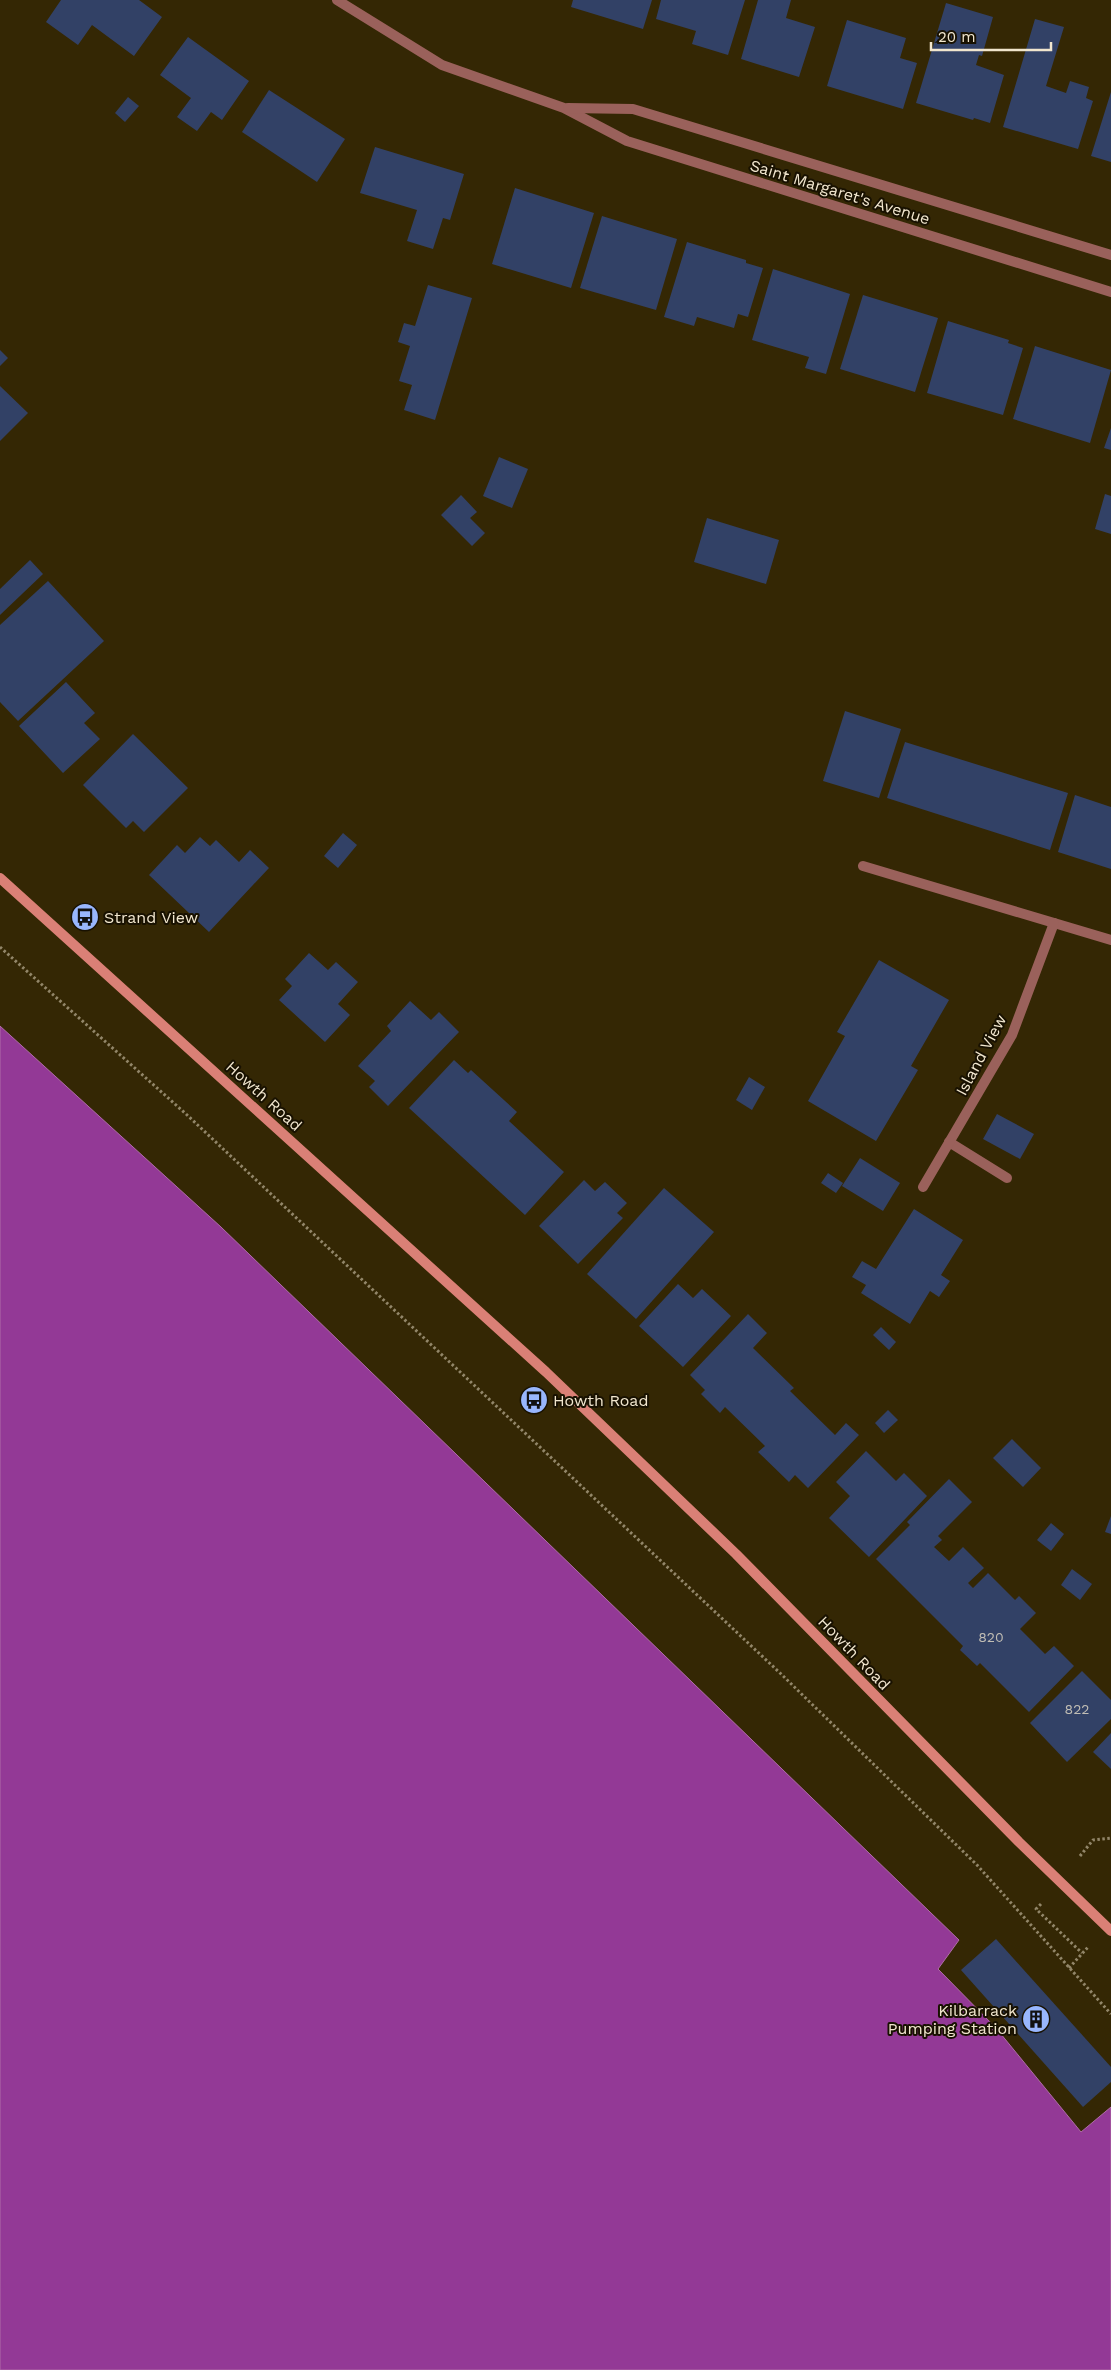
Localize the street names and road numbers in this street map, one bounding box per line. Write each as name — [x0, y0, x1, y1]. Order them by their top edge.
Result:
street label: Saint Margaret's Avenue — [748, 156, 932, 228]
street label: Island View — [952, 1011, 1010, 1099]
street label: Howth Road — [222, 1057, 306, 1135]
street label: Howth Road — [814, 1612, 894, 1694]

